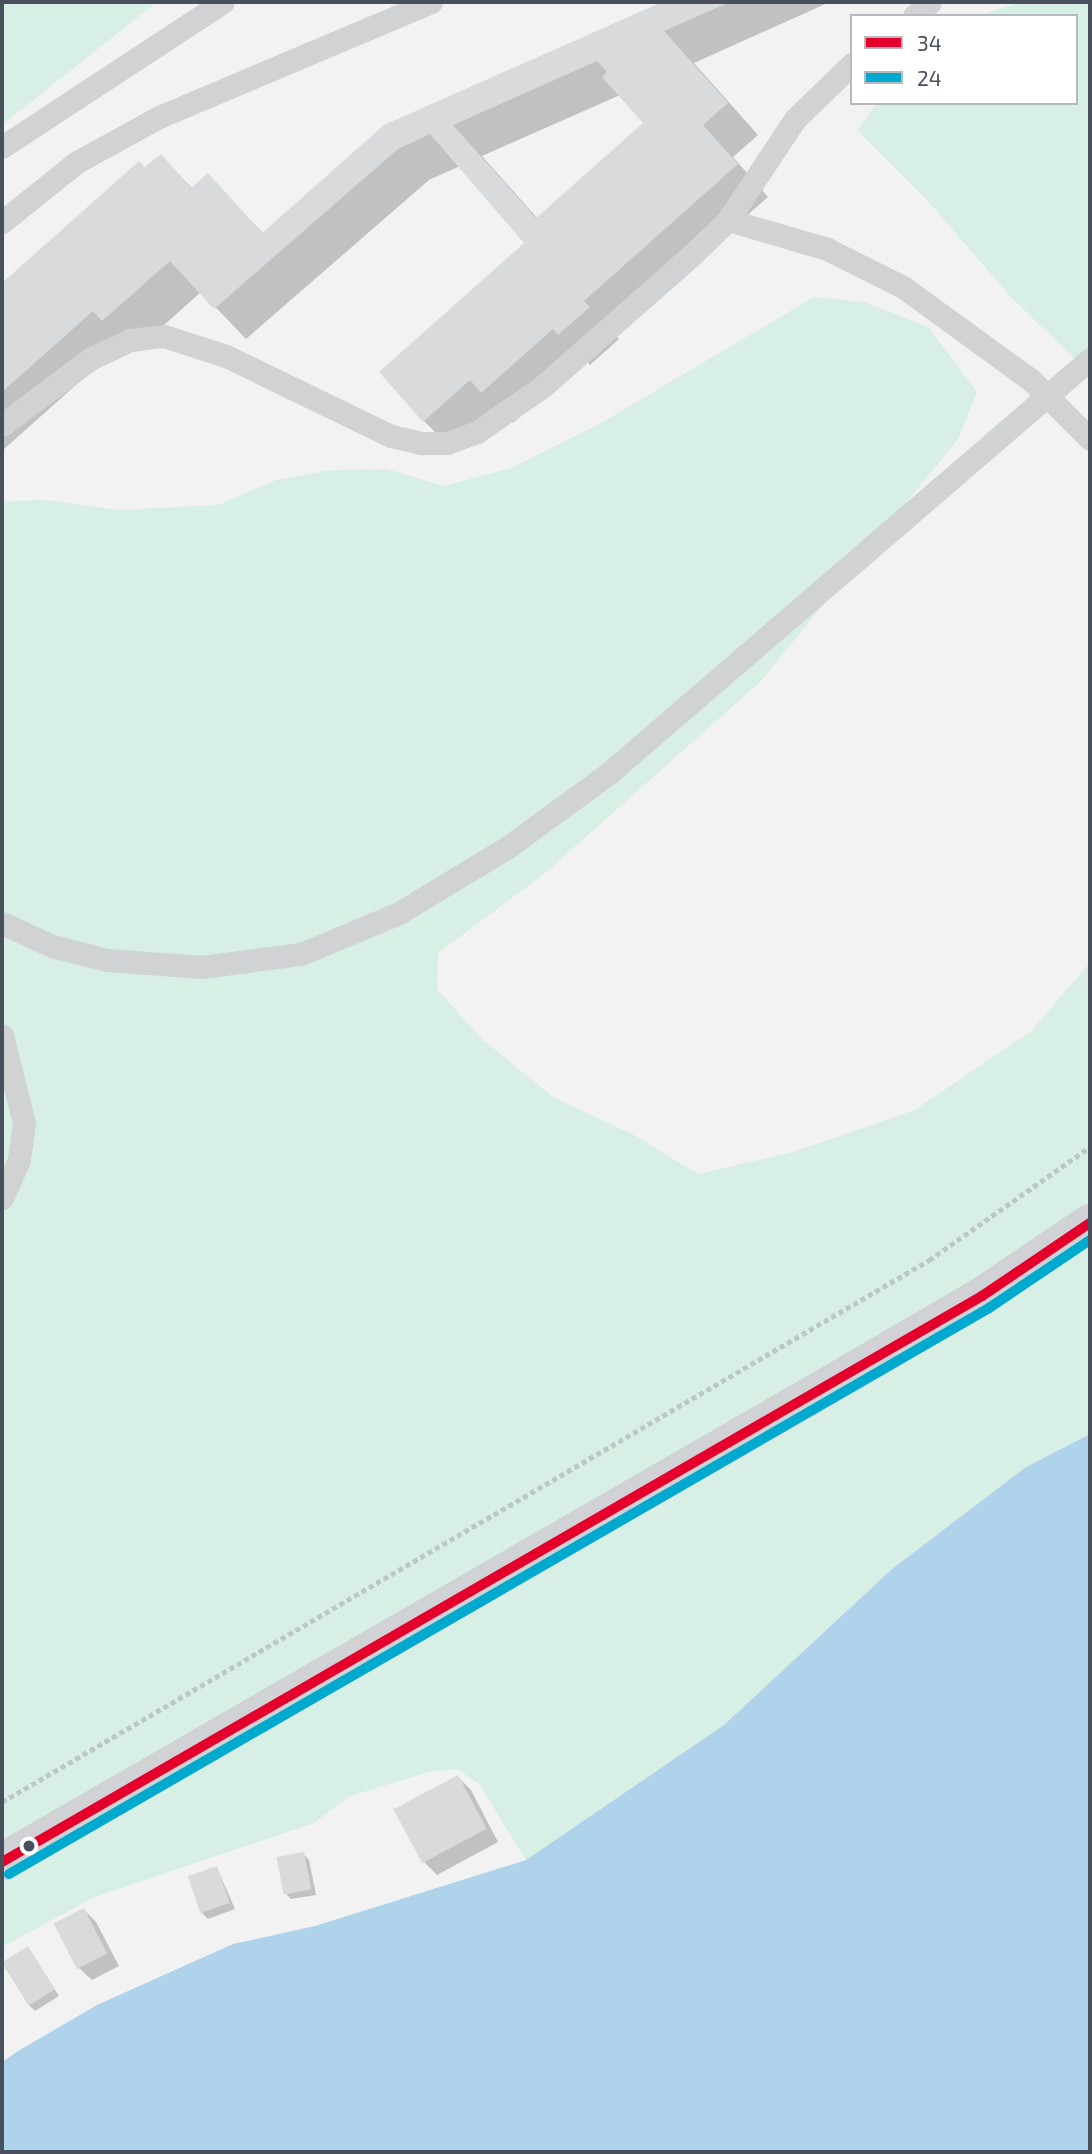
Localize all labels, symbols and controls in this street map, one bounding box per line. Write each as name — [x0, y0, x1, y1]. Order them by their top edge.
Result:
legend — [850, 14, 1078, 105]
text: 34 — [917, 30, 942, 55]
text: 24 — [917, 65, 942, 90]
unlabelled marker — [22, 1839, 36, 1853]

